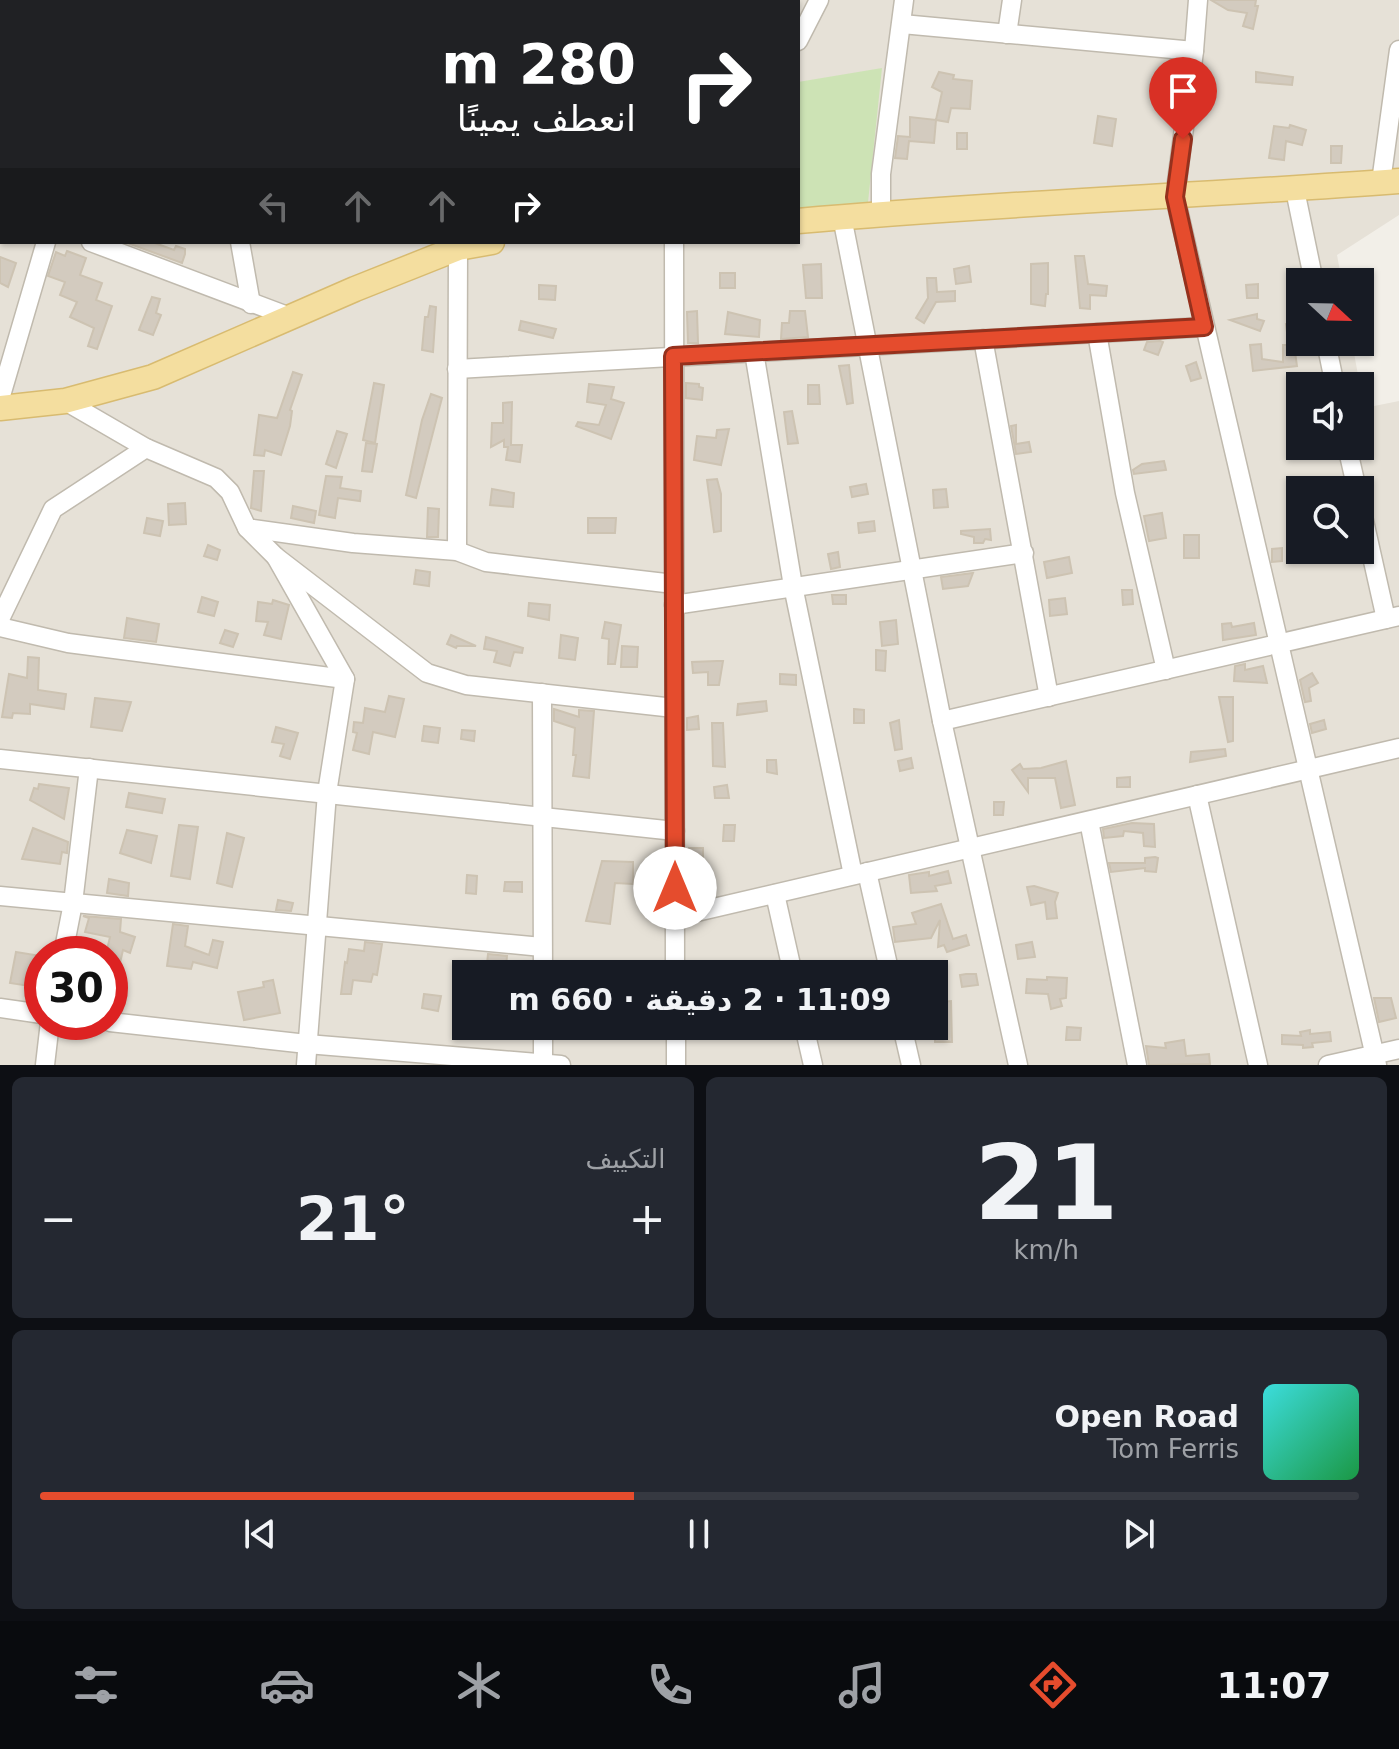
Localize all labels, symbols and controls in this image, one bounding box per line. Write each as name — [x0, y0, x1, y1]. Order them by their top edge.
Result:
text: 280 m — [441, 31, 636, 96]
icon: right — [664, 32, 768, 136]
pin — [1149, 57, 1217, 139]
icon: arrive — [1161, 69, 1205, 113]
text: انعطف يمينًا — [457, 98, 636, 139]
icon: left — [252, 184, 296, 228]
icon: ahead — [336, 184, 380, 228]
icon: ahead — [420, 184, 464, 228]
icon: right — [504, 184, 548, 228]
north arrow — [1286, 268, 1374, 356]
map controls — [1286, 268, 1374, 564]
button: sound — [1286, 372, 1374, 460]
button: search — [1286, 476, 1374, 564]
position arrow — [633, 846, 717, 930]
speed limit sign: 30 — [24, 936, 128, 1040]
text: 11:09 · 2 دقيقة · 660 m — [509, 982, 891, 1017]
text: 21 — [974, 1122, 1119, 1244]
text: التكييف — [586, 1144, 666, 1174]
text: 21° — [296, 1184, 410, 1254]
text: − — [40, 1193, 77, 1244]
text: + — [629, 1193, 666, 1244]
text: km/h — [1013, 1235, 1079, 1265]
text: Open Road — [1054, 1399, 1239, 1434]
text: Tom Ferris — [1107, 1434, 1239, 1464]
icon: previous — [238, 1512, 282, 1556]
icon: pause — [677, 1512, 721, 1556]
icon: next — [1117, 1512, 1161, 1556]
icon: filters — [68, 1657, 124, 1713]
icon: car — [259, 1657, 315, 1713]
icon: climate — [451, 1657, 507, 1713]
icon: phone — [642, 1657, 698, 1713]
icon: music — [834, 1657, 890, 1713]
icon: directions — [1025, 1657, 1081, 1713]
text: 11:07 — [1217, 1665, 1331, 1706]

